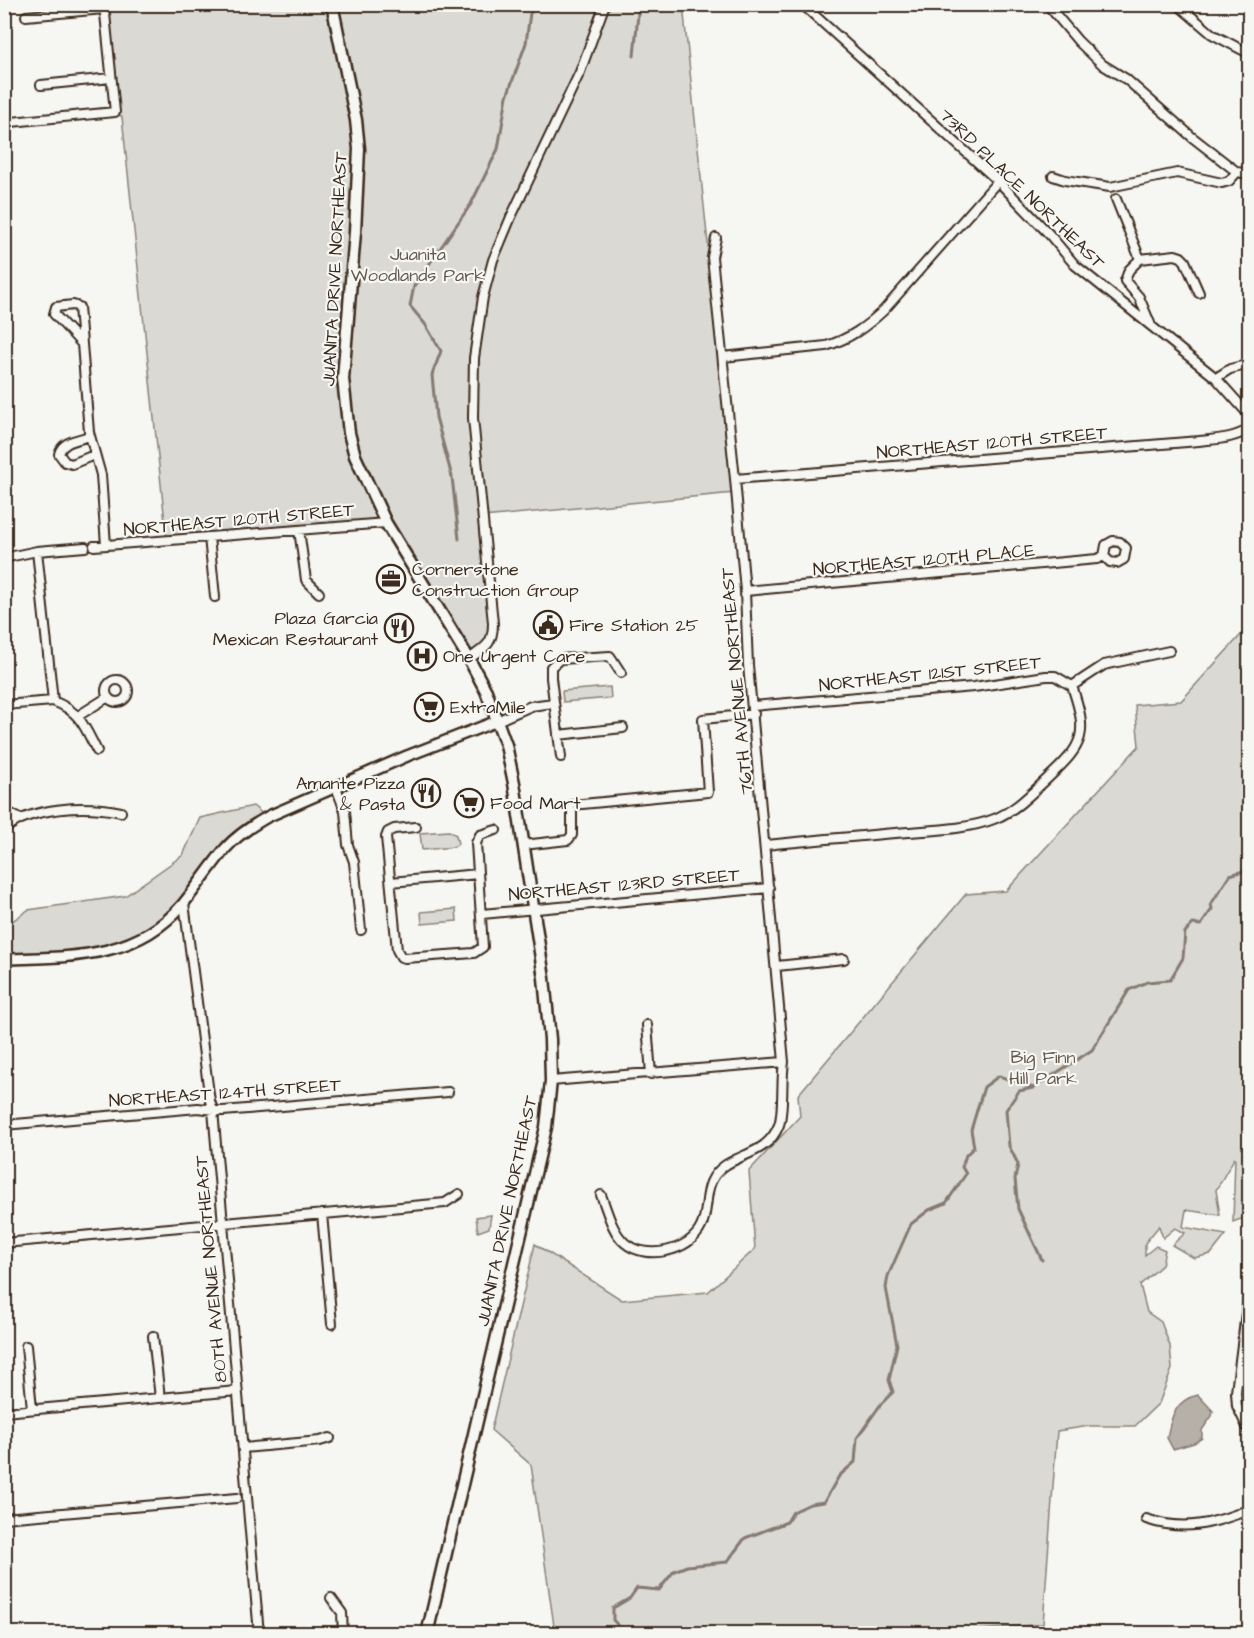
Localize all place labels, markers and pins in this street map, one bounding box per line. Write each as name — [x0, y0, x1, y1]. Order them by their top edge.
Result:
place label: Cornerstone Construction Group — [412, 557, 579, 603]
office icon: Cornerstone Construction Group — [375, 563, 407, 595]
place label: Plaza Garcia Mexican Restaurant — [213, 606, 379, 652]
public building icon: Fire Station 25 — [532, 609, 564, 641]
restaurant icon: Plaza Garcia Mexican Restaurant — [383, 612, 415, 644]
place label: Fire Station 25 — [569, 613, 699, 638]
hospital icon: One Urgent Care — [406, 640, 438, 672]
place label: One Urgent Care — [443, 644, 585, 670]
supermarket icon: ExtraMile — [413, 691, 445, 723]
place label: ExtraMile — [450, 695, 526, 720]
place label: Amante Pizza & Pasta — [296, 771, 405, 817]
restaurant icon: Amante Pizza & Pasta — [410, 777, 442, 809]
supermarket icon: Food Mart — [453, 787, 485, 819]
place label: Food Mart — [490, 791, 581, 816]

